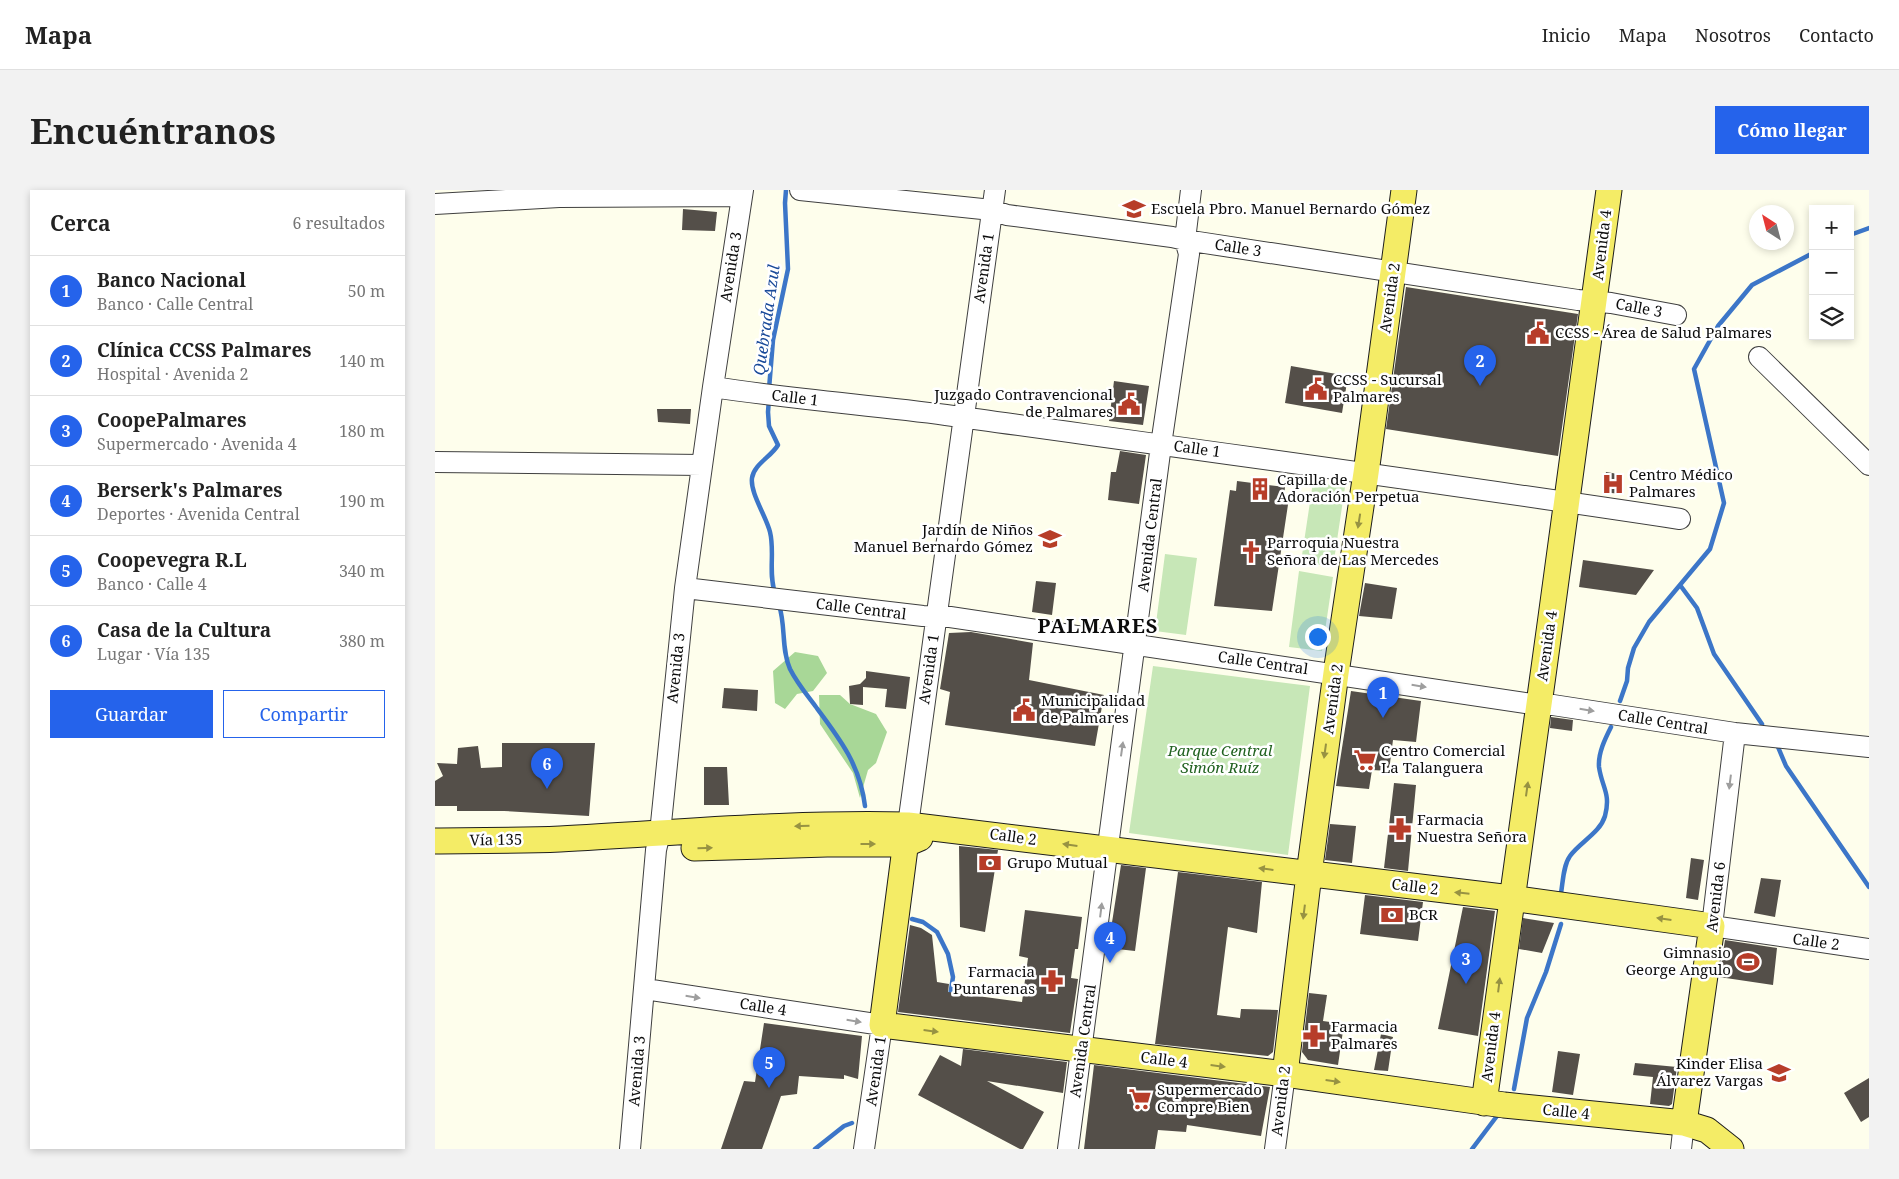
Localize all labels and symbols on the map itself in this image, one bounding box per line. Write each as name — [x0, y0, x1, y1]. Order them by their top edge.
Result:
school or university icon: Escuela Pbro. Manuel Bernardo Gómez — [1121, 196, 1147, 222]
place label: Escuela Pbro. Manuel Bernardo Gómez — [1151, 198, 1430, 218]
north arrow — [1749, 205, 1794, 250]
street label: Avenida 4 — [1587, 208, 1615, 281]
street label: Avenida 3 — [715, 230, 745, 303]
street label: Avenida 1 — [968, 231, 998, 304]
street label: Calle 3 — [1213, 233, 1263, 261]
street label: Avenida 2 — [1374, 261, 1404, 334]
water label: Quebrada Azul — [747, 263, 785, 377]
street label: Calle 3 — [1614, 293, 1664, 321]
public building icon: CCSS - Área de Salud Palmares — [1525, 320, 1551, 346]
place label: CCSS - Área de Salud Palmares — [1555, 322, 1772, 342]
pin: 2 — [1464, 345, 1496, 386]
place label: CCSS - Sucursal Palmares — [1333, 369, 1442, 406]
public building icon: CCSS - Sucursal Palmares — [1303, 376, 1329, 402]
street label: Calle 1 — [770, 384, 820, 410]
place label: Juzgado Contravencional de Palmares — [933, 384, 1113, 421]
public building icon: Juzgado Contravencional de Palmares — [1116, 391, 1142, 417]
street label: Calle 1 — [1172, 435, 1222, 461]
place label: Centro Médico Palmares — [1629, 464, 1733, 501]
place label: Capilla de Adoración Perpetua — [1277, 469, 1419, 506]
hospital icon: Centro Médico Palmares — [1600, 471, 1626, 497]
building icon: Capilla de Adoración Perpetua — [1247, 476, 1273, 502]
street label: Avenida Central — [1132, 477, 1166, 593]
one-way arrow — [1355, 513, 1363, 529]
place label: Jardín de Niños Manuel Bernardo Gómez — [854, 519, 1033, 556]
school or university icon: Jardín de Niños Manuel Bernardo Gómez — [1037, 526, 1063, 552]
place label: Parroquia Nuestra Señora de Las Mercedes — [1267, 532, 1439, 569]
church icon: Parroquia Nuestra Señora de Las Mercedes — [1238, 539, 1264, 565]
street label: Calle Central — [815, 593, 908, 624]
street label: Avenida 4 — [1531, 609, 1561, 682]
district label: PALMARES — [1038, 612, 1158, 639]
your location — [1305, 624, 1331, 650]
street label: Avenida 3 — [661, 632, 689, 704]
street label: Avenida 1 — [913, 632, 943, 705]
street label: Calle Central — [1217, 646, 1310, 678]
street label: Avenida 2 — [1317, 662, 1347, 735]
pin: 1 — [1367, 677, 1399, 718]
one-way arrow — [1411, 683, 1427, 691]
place label: Municipalidad de Palmares — [1041, 690, 1145, 727]
public building icon: Municipalidad de Palmares — [1011, 697, 1037, 723]
street label: Calle Central — [1617, 704, 1710, 738]
one-way arrow — [1580, 706, 1596, 714]
park label: Parque Central Simón Ruíz — [1167, 740, 1273, 777]
place label: Centro Comercial La Talanguera — [1381, 740, 1506, 777]
one-way arrow — [1118, 741, 1126, 757]
one-way arrow — [1321, 743, 1329, 759]
supermarket icon: Centro Comercial La Talanguera — [1352, 747, 1378, 773]
pin: 6 — [531, 748, 563, 789]
one-way arrow — [1726, 774, 1734, 790]
one-way arrow — [1523, 781, 1531, 797]
place label: Farmacia Nuestra Señora — [1417, 809, 1527, 846]
pharmacy icon: Farmacia Nuestra Señora — [1387, 816, 1413, 842]
one-way arrow — [794, 823, 810, 831]
street label: Calle 2 — [988, 823, 1038, 849]
street label: Vía 135 — [470, 829, 522, 849]
one-way arrow — [860, 840, 876, 848]
one-way arrow — [1062, 841, 1078, 849]
one-way arrow — [697, 844, 713, 852]
bank icon: Grupo Mutual — [977, 850, 1003, 876]
place label: Grupo Mutual — [1007, 852, 1108, 872]
street label: Avenida 6 — [1701, 861, 1729, 933]
one-way arrow — [1258, 865, 1274, 873]
street label: Calle 2 — [1390, 873, 1440, 899]
one-way arrow — [1454, 889, 1470, 897]
one-way arrow — [1097, 902, 1105, 918]
bank icon: BCR — [1379, 902, 1405, 928]
one-way arrow — [1300, 904, 1308, 920]
place label: BCR — [1409, 904, 1438, 924]
one-way arrow — [1655, 915, 1671, 923]
pin: 4 — [1094, 922, 1126, 963]
street label: Calle 2 — [1791, 928, 1841, 954]
place label: Gimnasio George Angulo — [1625, 942, 1731, 979]
pin: 3 — [1450, 943, 1482, 984]
sports icon: Gimnasio George Angulo — [1735, 949, 1761, 975]
place label: Farmacia Puntarenas — [953, 961, 1035, 998]
pharmacy icon: Farmacia Puntarenas — [1039, 968, 1065, 994]
one-way arrow — [1496, 977, 1504, 993]
street label: Avenida Central — [1064, 982, 1100, 1099]
street label: Calle 4 — [738, 992, 789, 1020]
one-way arrow — [686, 993, 702, 1001]
street label: Avenida 4 — [1476, 1010, 1504, 1083]
place label: Farmacia Palmares — [1331, 1016, 1398, 1053]
one-way arrow — [846, 1017, 862, 1025]
pharmacy icon: Farmacia Palmares — [1301, 1023, 1327, 1049]
one-way arrow — [923, 1027, 939, 1035]
street label: Avenida 1 — [860, 1034, 890, 1107]
street label: Avenida 3 — [623, 1035, 649, 1107]
street label: Calle 4 — [1139, 1046, 1189, 1072]
pin: 5 — [753, 1047, 785, 1088]
place label: Kinder Elisa Álvarez Vargas — [1656, 1053, 1763, 1090]
school or university icon: Kinder Elisa Álvarez Vargas — [1766, 1060, 1792, 1086]
one-way arrow — [1210, 1062, 1226, 1070]
street label: Avenida 2 — [1266, 1065, 1294, 1137]
one-way arrow — [1326, 1077, 1342, 1085]
place label: Supermercado Compre Bien — [1157, 1079, 1262, 1116]
supermarket icon: Supermercado Compre Bien — [1127, 1086, 1153, 1112]
street label: Calle 4 — [1542, 1099, 1591, 1123]

